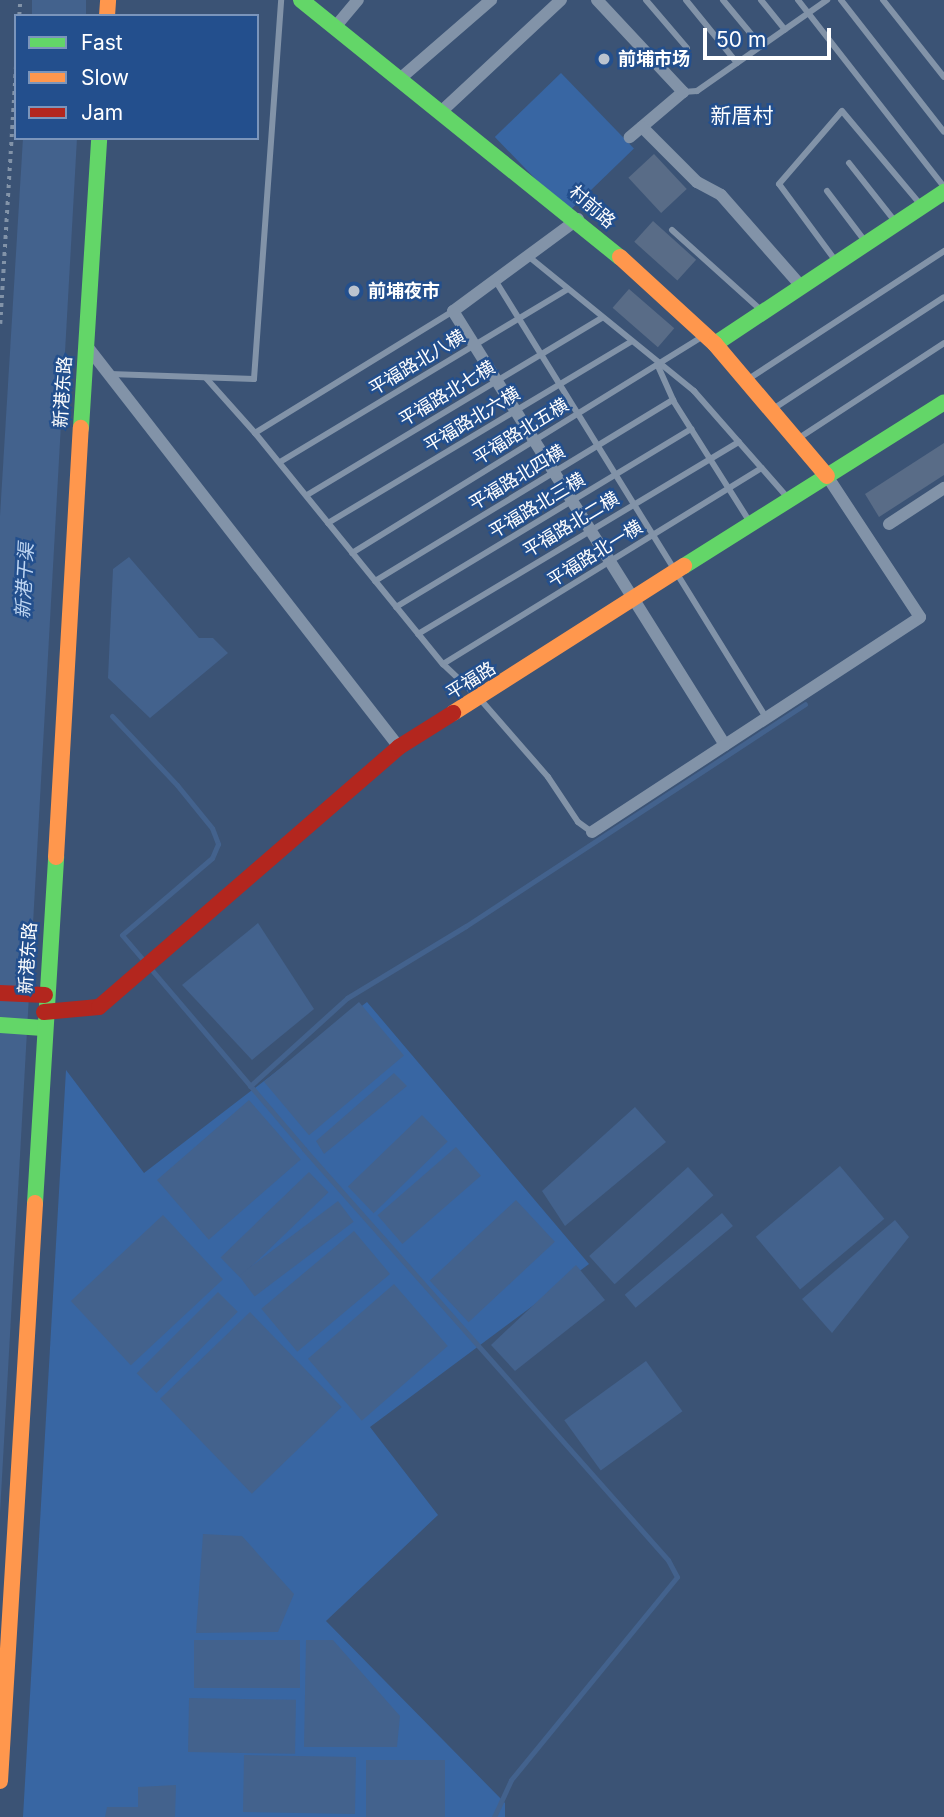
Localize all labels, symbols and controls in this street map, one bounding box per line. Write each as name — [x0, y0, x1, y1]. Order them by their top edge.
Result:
legend — [14, 14, 259, 140]
scale bar — [706, 14, 834, 58]
text: 50 m — [716, 27, 766, 52]
text: Fast — [81, 30, 123, 55]
place label: 前埔市场 — [618, 48, 690, 70]
marker: 前埔市场 — [596, 51, 612, 67]
text: Slow — [81, 65, 129, 90]
text: Jam — [81, 100, 123, 125]
district label: 新厝村 — [711, 103, 773, 129]
street label: 村前路 — [565, 181, 619, 233]
place label: 前埔夜市 — [368, 280, 440, 302]
marker: 前埔夜市 — [346, 283, 362, 299]
street label: 平福路北八横 — [365, 326, 469, 400]
street label: 新港东路 — [50, 355, 76, 429]
street label: 平福路北七横 — [395, 357, 499, 431]
street label: 平福路北六横 — [420, 383, 524, 457]
street label: 平福路北五横 — [469, 394, 573, 470]
street label: 平福路北四横 — [465, 441, 569, 515]
street label: 平福路北三横 — [485, 469, 589, 543]
street label: 平福路北二横 — [519, 488, 623, 562]
street label: 平福路北一横 — [543, 516, 647, 592]
water label: 新港干渠 — [12, 542, 38, 620]
street label: 平福路 — [442, 658, 500, 704]
street label: 新港东路 — [15, 921, 41, 995]

